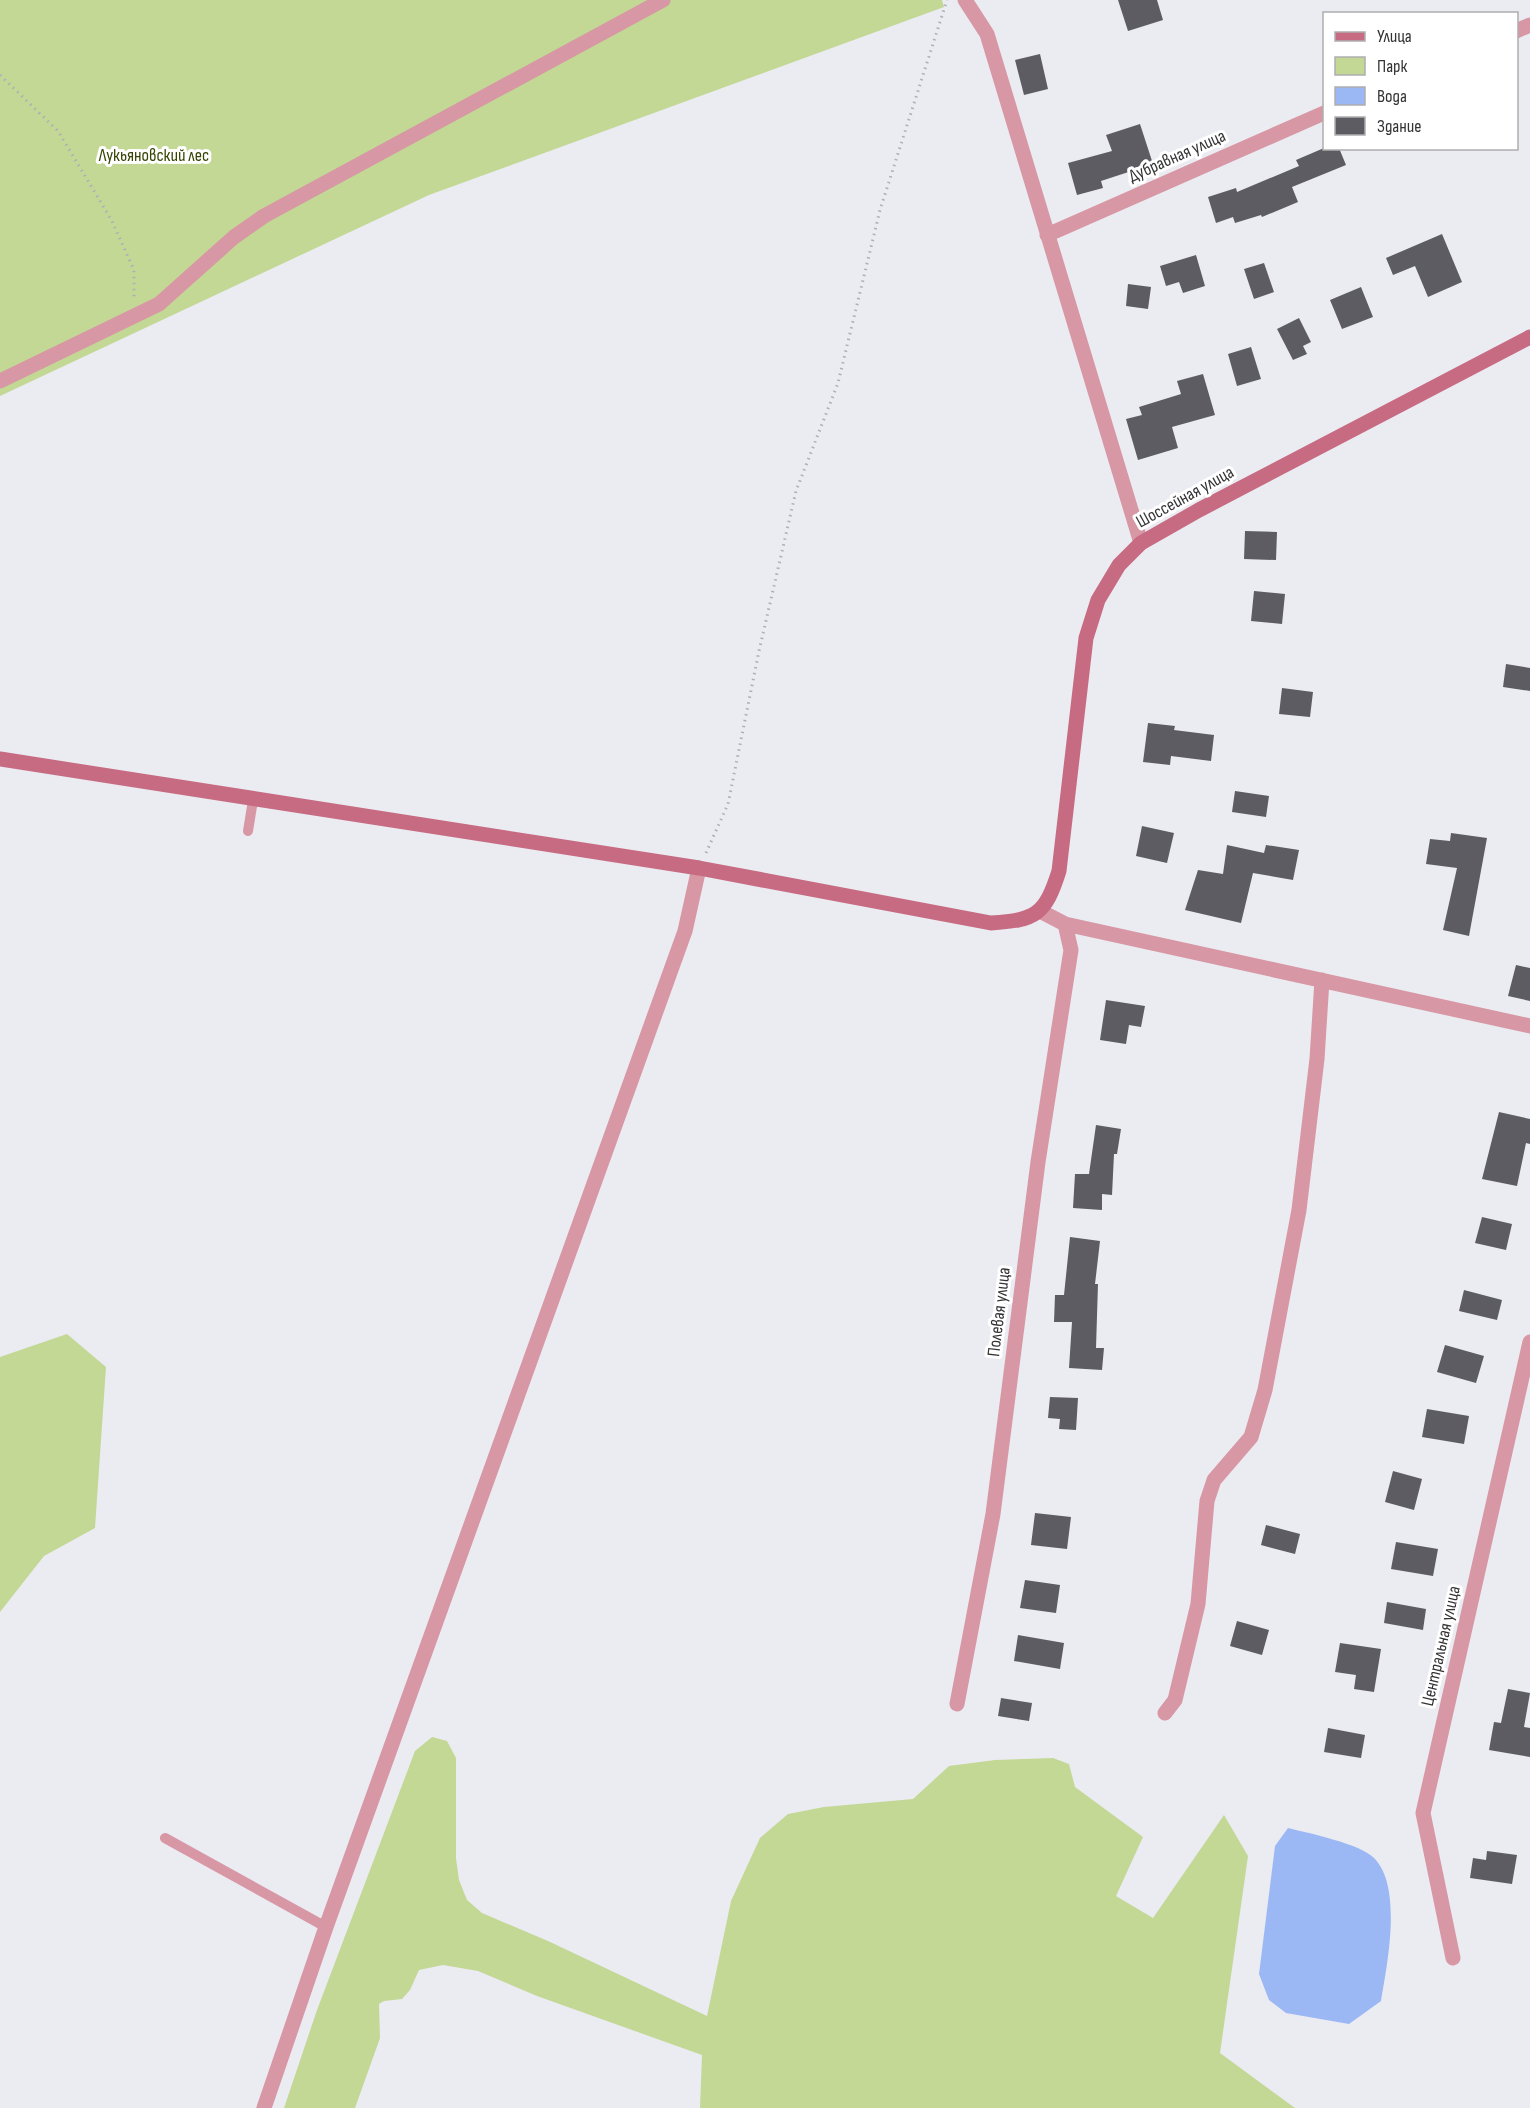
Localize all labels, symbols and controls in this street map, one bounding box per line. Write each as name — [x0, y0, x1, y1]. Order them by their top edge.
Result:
legend — [1323, 12, 1518, 150]
text: Улица — [1377, 26, 1412, 47]
text: Парк — [1377, 56, 1408, 77]
text: Вода — [1377, 86, 1407, 107]
text: Здание — [1377, 116, 1422, 137]
street label: Дубравная улица — [1125, 125, 1229, 187]
park label: Лукьяновский лес — [98, 145, 209, 166]
street label: Шоссейная улица — [1133, 462, 1238, 532]
street label: Полевая улица — [983, 1266, 1015, 1358]
street label: Центральная улица — [1417, 1584, 1465, 1708]

